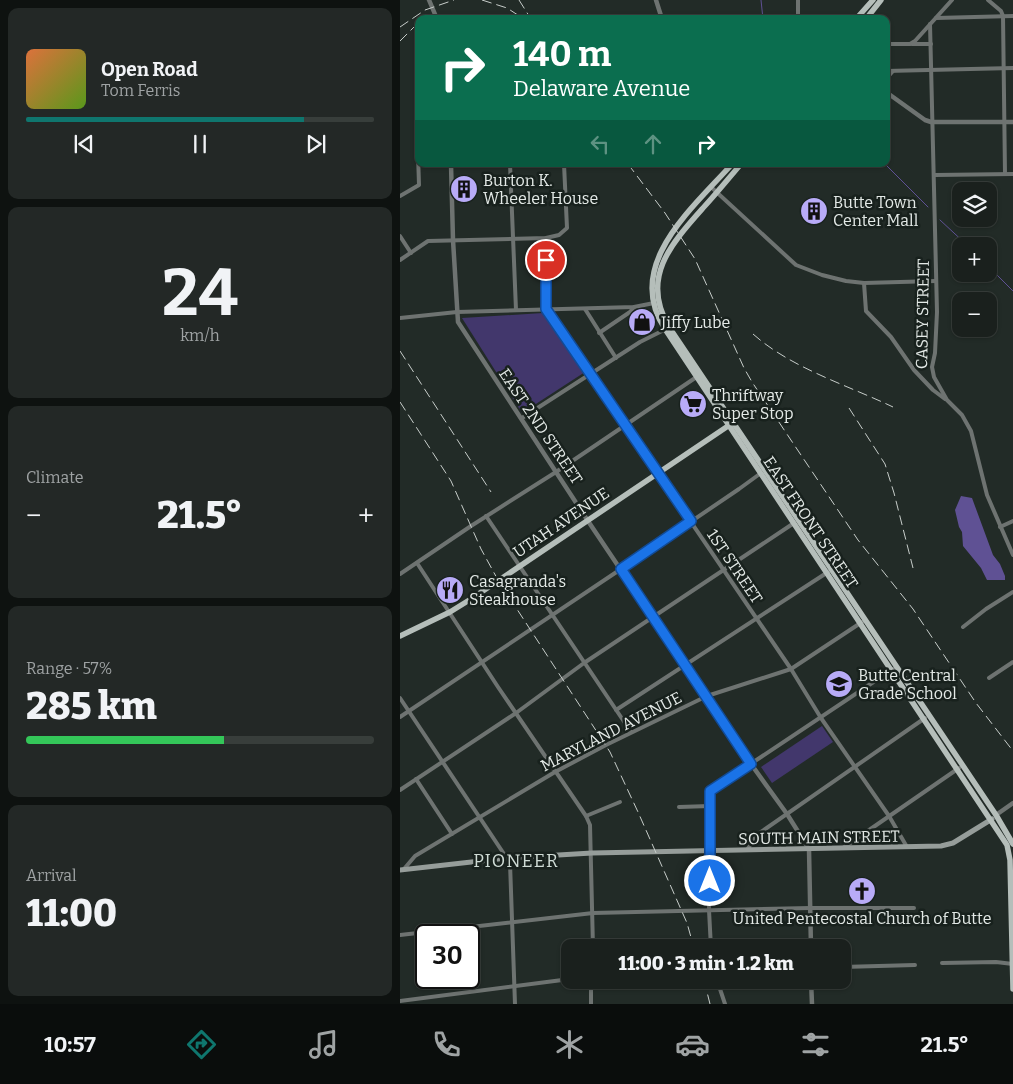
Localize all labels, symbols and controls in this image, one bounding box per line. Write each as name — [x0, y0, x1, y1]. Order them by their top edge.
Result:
text: 140 m — [513, 33, 611, 75]
icon: right — [430, 35, 495, 100]
text: Open Road — [101, 58, 198, 81]
text: Delaware Avenue — [513, 75, 690, 102]
text: Tom Ferris — [101, 81, 180, 100]
icon: previous — [70, 130, 98, 158]
icon: pause — [186, 130, 214, 158]
icon: next — [302, 130, 330, 158]
icon: left — [586, 130, 614, 158]
icon: ahead — [639, 130, 667, 158]
icon: right — [692, 130, 720, 158]
place label: Burton K. Wheeler House — [483, 171, 598, 208]
building icon: Burton K. Wheeler House — [449, 174, 479, 204]
map controls — [952, 182, 997, 337]
button: layers — [952, 182, 997, 227]
place label: Butte Town Center Mall — [833, 193, 919, 230]
building icon: Butte Town Center Mall — [799, 196, 829, 226]
button: + — [952, 237, 997, 282]
pin — [525, 239, 567, 281]
icon: arrive — [532, 246, 560, 274]
text: 24 — [162, 254, 238, 332]
street label: CASEY STREET — [912, 259, 933, 369]
button: − — [952, 292, 997, 337]
shop icon: Jiffy Lube — [627, 307, 657, 337]
place label: Jiffy Lube — [660, 313, 730, 332]
text: km/h — [180, 326, 220, 345]
street label: EAST 2ND STREET — [495, 365, 586, 488]
place label: Thriftway Super Stop — [712, 386, 794, 423]
supermarket icon: Thriftway Super Stop — [678, 389, 708, 419]
street label: EAST FRONT STREET — [759, 453, 862, 592]
text: Climate — [26, 468, 84, 487]
street label: UTAH AVENUE — [510, 483, 613, 561]
text: 21.5° — [157, 492, 243, 538]
text: − — [26, 499, 41, 532]
text: + — [358, 499, 374, 532]
street label: 1ST STREET — [703, 526, 766, 607]
place label: Casagranda's Steakhouse — [469, 572, 566, 609]
restaurant icon: Casagranda's Steakhouse — [435, 575, 465, 605]
text: Range · 57% — [26, 659, 112, 678]
place label: Butte Central Grade School — [858, 666, 957, 703]
school or university icon: Butte Central Grade School — [824, 669, 854, 699]
text: 285 km — [26, 683, 157, 729]
street label: MARYLAND AVENUE — [538, 688, 685, 775]
street label: SOUTH MAIN STREET — [738, 827, 900, 848]
district label: PIONEER — [473, 850, 559, 872]
position arrow — [683, 854, 735, 906]
text: Arrival — [26, 866, 77, 885]
church icon: United Pentecostal Church of Butte — [847, 876, 877, 906]
text: 11:00 — [26, 890, 117, 936]
place label: United Pentecostal Church of Butte — [733, 909, 991, 928]
speed limit sign: 30 — [415, 924, 480, 989]
text: 11:00 · 3 min · 1.2 km — [618, 952, 794, 975]
icon: directions — [184, 1027, 219, 1062]
icon: music — [306, 1027, 341, 1062]
icon: phone — [429, 1027, 464, 1062]
icon: climate — [552, 1027, 587, 1062]
icon: car — [675, 1027, 710, 1062]
icon: filters — [798, 1027, 833, 1062]
text: 10:57 — [44, 1031, 96, 1058]
text: 21.5° — [920, 1031, 969, 1058]

